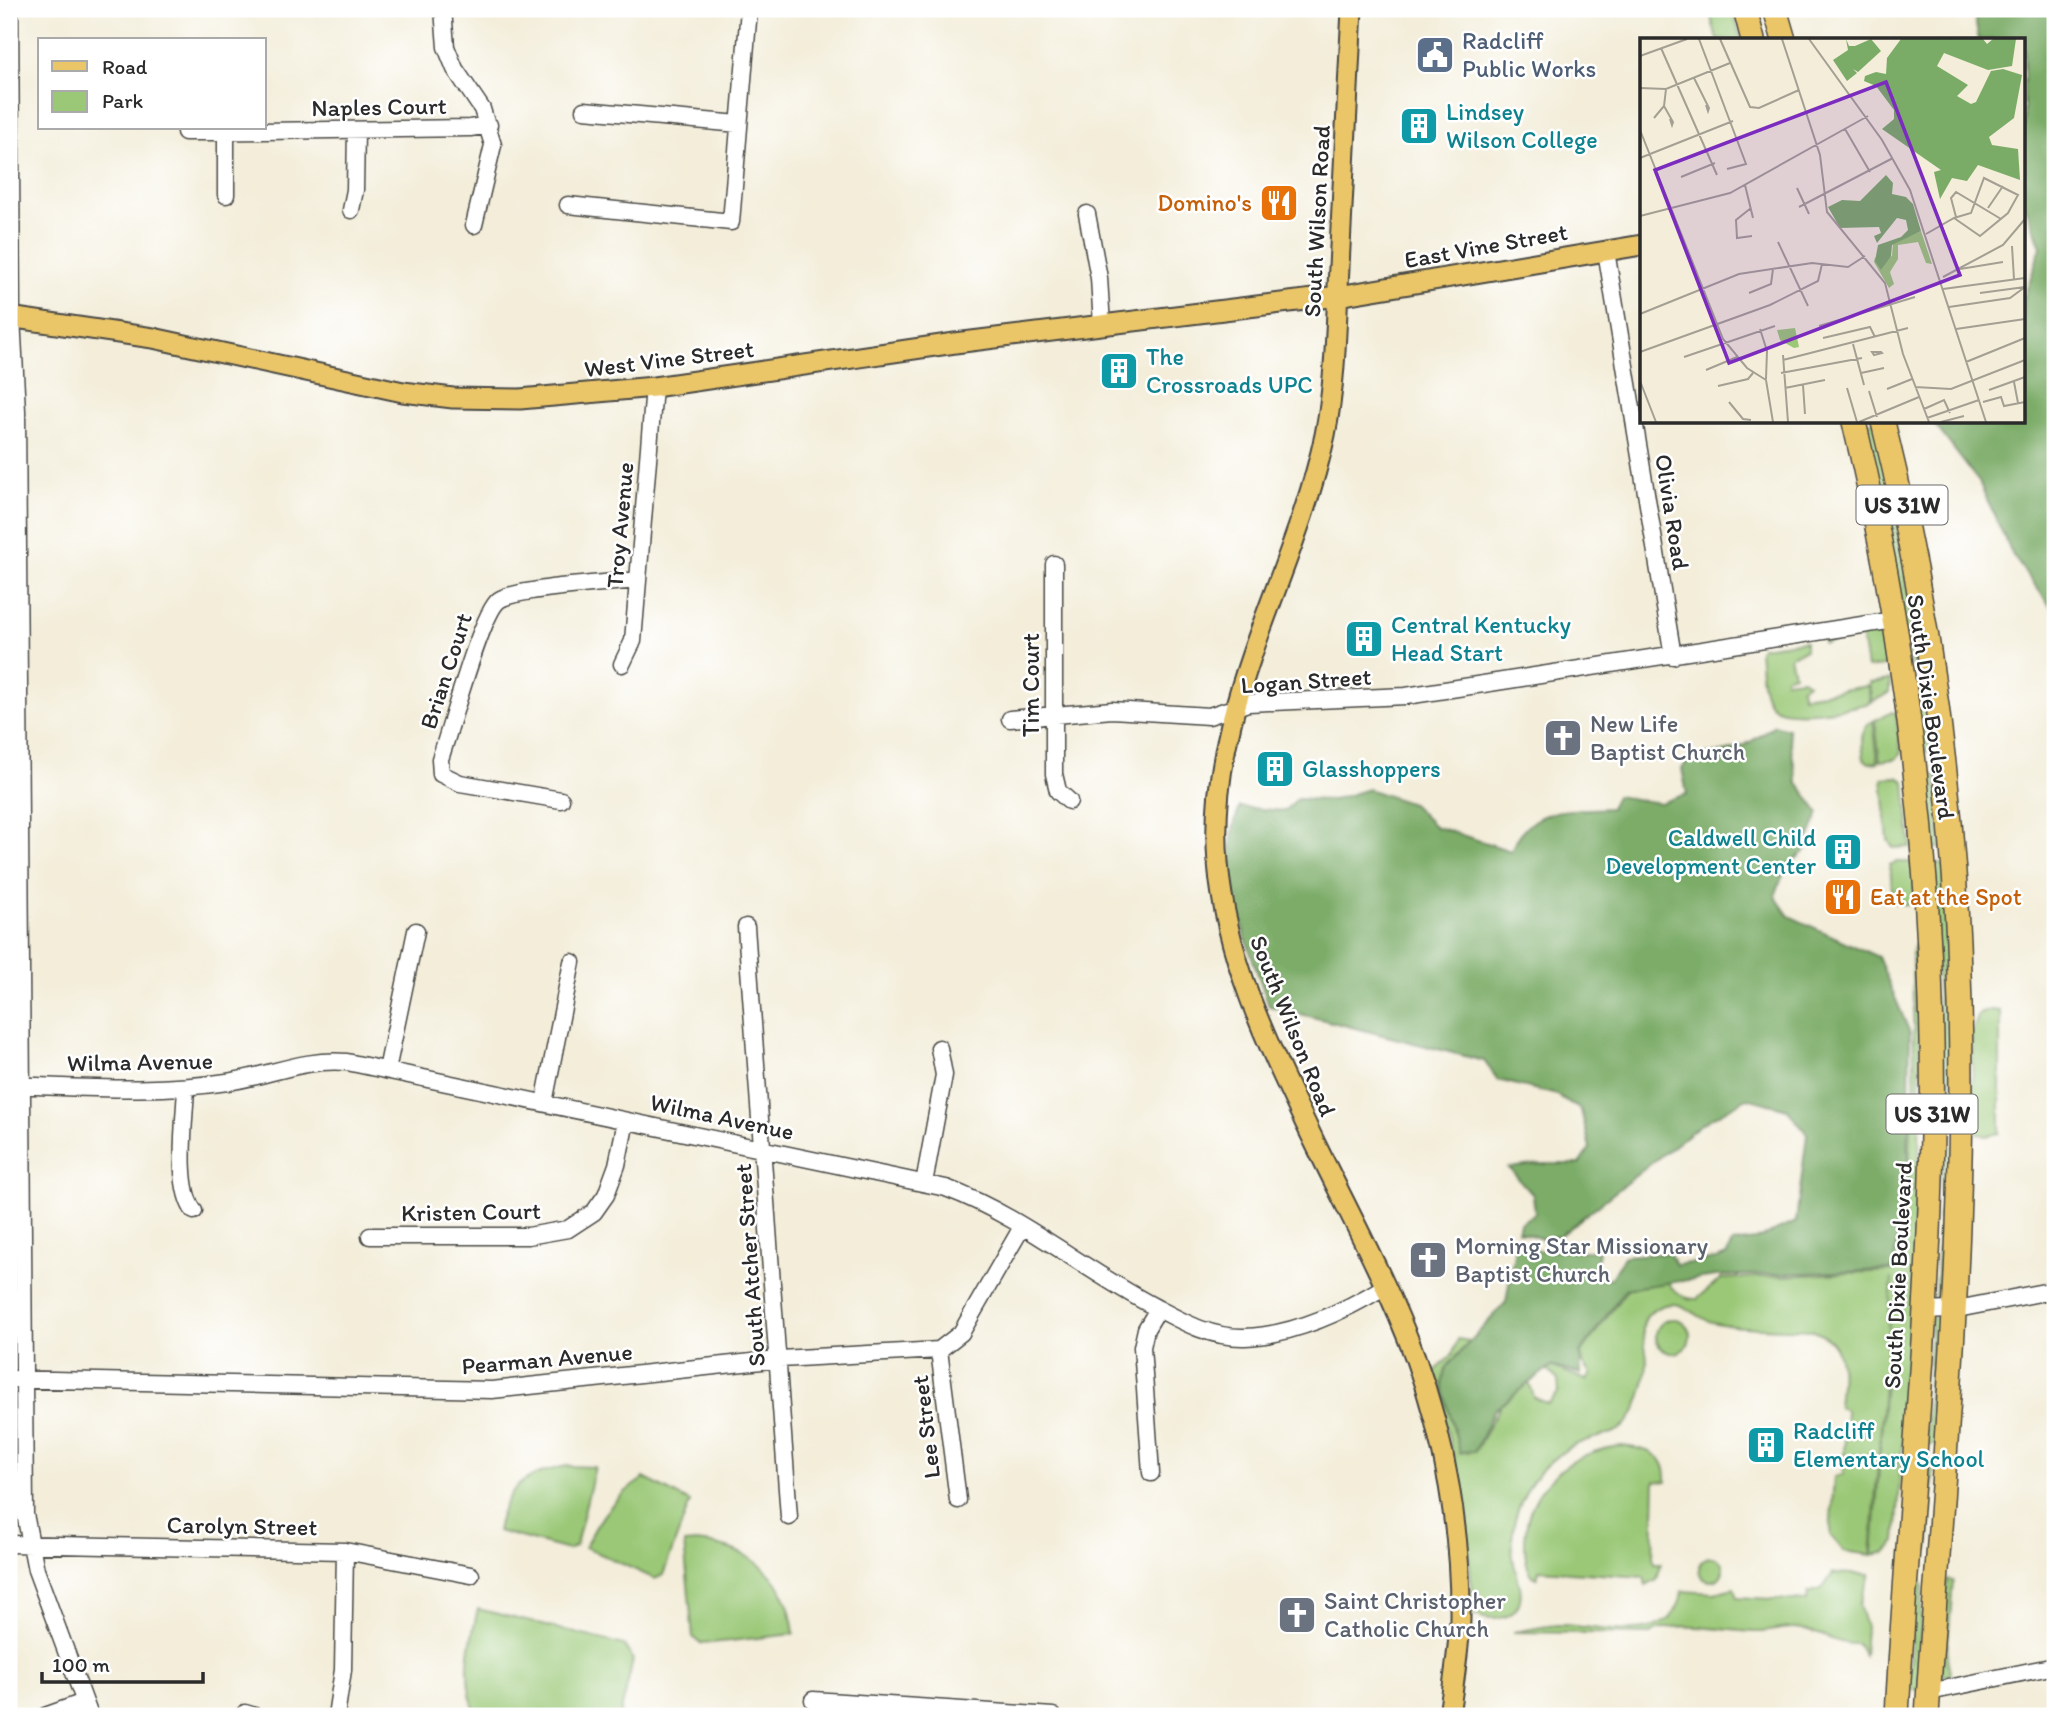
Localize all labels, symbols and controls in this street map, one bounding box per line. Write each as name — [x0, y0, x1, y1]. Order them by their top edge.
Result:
place label: Radcliff Public Works — [1462, 26, 1596, 83]
public building icon: Radcliff Public Works — [1414, 34, 1456, 76]
legend — [38, 38, 266, 130]
inset map — [1640, 38, 2025, 424]
text: Road — [102, 54, 148, 79]
text: Park — [102, 88, 144, 113]
street label: Naples Court — [311, 91, 447, 122]
place label: Lindsey Wilson College — [1446, 97, 1598, 154]
building icon: Lindsey Wilson College — [1398, 105, 1440, 147]
street label: South Wilson Road — [1297, 124, 1336, 318]
restaurant icon: Domino's — [1258, 182, 1300, 224]
place label: Domino's — [1157, 188, 1252, 217]
street label: East Vine Street — [1402, 217, 1570, 274]
street label: West Vine Street — [583, 334, 755, 383]
place label: The Crossroads UPC — [1146, 342, 1313, 399]
building icon: The Crossroads UPC — [1098, 350, 1140, 392]
street label: Olivia Road — [1649, 452, 1696, 572]
street label: Troy Avenue — [600, 461, 639, 589]
road number: US 31W — [1856, 485, 1948, 524]
street label: South Dixie Boulevard — [1901, 592, 1962, 822]
street label: Brian Court — [413, 609, 478, 733]
place label: Central Kentucky Head Start — [1391, 610, 1571, 667]
building icon: Central Kentucky Head Start — [1343, 618, 1385, 660]
street label: Tim Court — [1016, 633, 1045, 737]
street label: Logan Street — [1240, 661, 1372, 700]
place label: New Life Baptist Church — [1590, 709, 1745, 766]
church icon: New Life Baptist Church — [1542, 717, 1584, 759]
building icon: Glasshoppers — [1254, 748, 1296, 790]
place label: Glasshoppers — [1302, 754, 1441, 783]
place label: Caldwell Child Development Center — [1605, 823, 1816, 880]
building icon: Caldwell Child Development Center — [1822, 831, 1864, 873]
restaurant icon: Eat at the Spot — [1822, 876, 1864, 918]
place label: Eat at the Spot — [1870, 882, 2022, 911]
street label: South Wilson Road — [1244, 931, 1343, 1120]
street label: Wilma Avenue — [67, 1046, 213, 1077]
street label: Wilma Avenue — [648, 1087, 797, 1146]
road number: US 31W — [1886, 1094, 1978, 1134]
street label: South Dixie Boulevard — [1877, 1161, 1918, 1389]
street label: South Atcher Street — [728, 1163, 771, 1368]
street label: Kristen Court — [401, 1196, 541, 1227]
place label: Morning Star Missionary Baptist Church — [1455, 1231, 1708, 1288]
church icon: Morning Star Missionary Baptist Church — [1407, 1239, 1449, 1281]
street label: Pearman Avenue — [460, 1337, 634, 1380]
street label: Lee Street — [905, 1374, 946, 1480]
place label: Radcliff Elementary School — [1793, 1416, 1985, 1473]
building icon: Radcliff Elementary School — [1745, 1424, 1787, 1466]
street label: Carolyn Street — [166, 1510, 318, 1541]
place label: Saint Christopher Catholic Church — [1324, 1586, 1506, 1643]
church icon: Saint Christopher Catholic Church — [1276, 1594, 1318, 1636]
scale bar — [42, 1641, 203, 1685]
text: 100 m — [52, 1652, 110, 1677]

